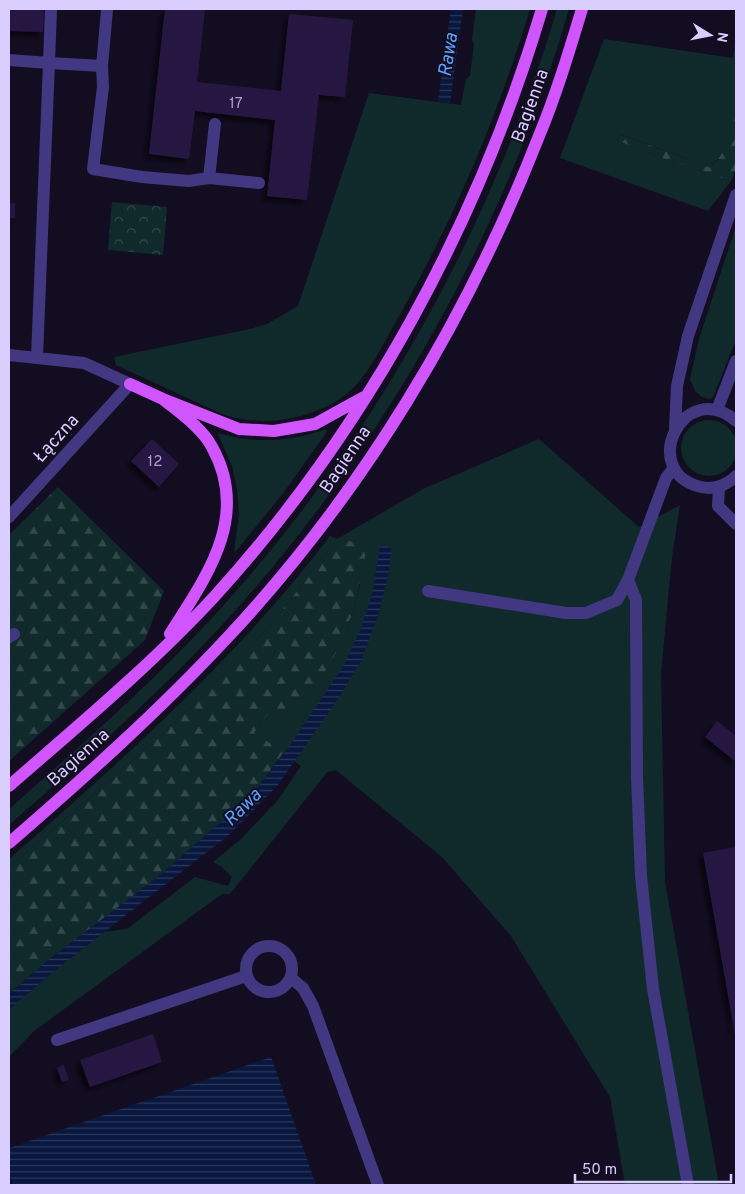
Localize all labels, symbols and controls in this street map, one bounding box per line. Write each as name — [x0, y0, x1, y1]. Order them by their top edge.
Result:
north arrow — [685, 10, 735, 60]
water label: Rawa — [434, 31, 464, 79]
text: N — [712, 31, 731, 43]
street label: Bagienna — [507, 66, 555, 146]
house number: 17 — [229, 95, 243, 114]
street label: Łączna — [29, 410, 85, 468]
street label: Bagienna — [315, 422, 377, 498]
house number: 12 — [148, 453, 162, 472]
street label: Bagienna — [43, 724, 115, 792]
water label: Rawa — [219, 784, 267, 832]
scale bar — [575, 1152, 731, 1184]
text: 50 m — [582, 1161, 617, 1180]

